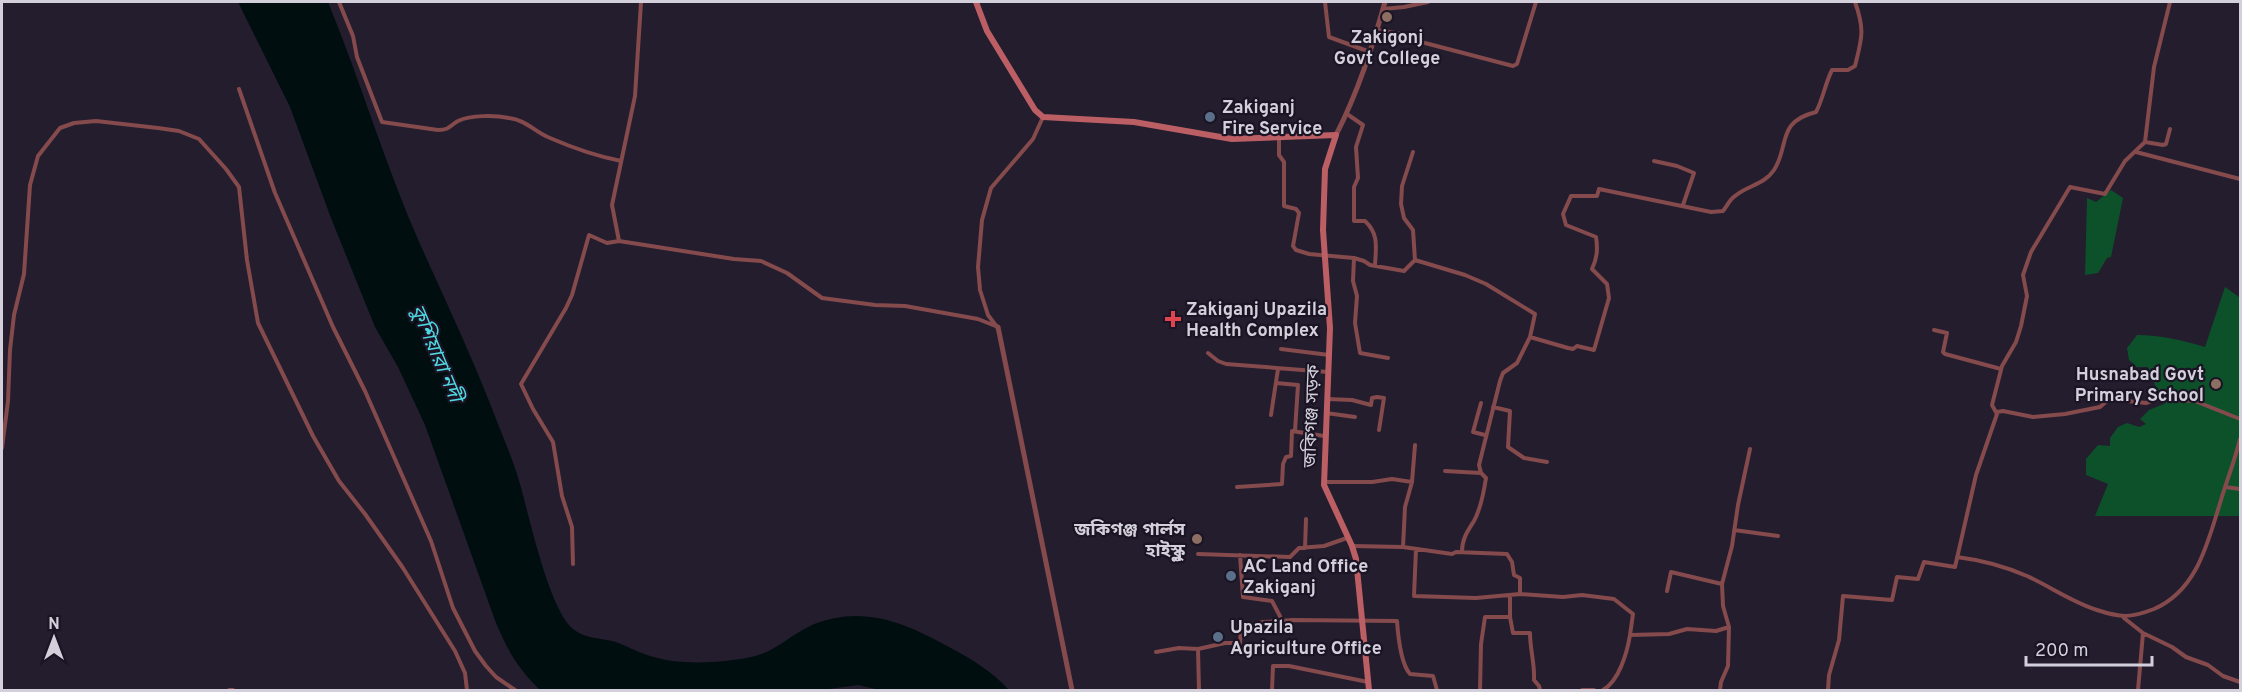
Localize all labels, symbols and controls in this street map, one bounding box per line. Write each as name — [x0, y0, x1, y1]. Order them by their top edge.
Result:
marker: Zakigonj Govt College — [1380, 10, 1394, 24]
place label: Zakigonj Govt College — [1334, 27, 1440, 71]
place label: Zakiganj Fire Service — [1222, 97, 1322, 141]
marker: Zakiganj Fire Service — [1203, 110, 1217, 124]
place label: Zakiganj Upazila Health Complex — [1186, 299, 1327, 343]
water label: কুশিয়ারা নদী — [403, 301, 470, 410]
marker: Zakiganj Upazila Health Complex — [1164, 310, 1182, 328]
street label: জকিগঞ্জ সড়ক — [1299, 364, 1326, 469]
place label: Husnabad Govt Primary School — [2075, 364, 2204, 408]
marker: Husnabad Govt Primary School — [2209, 377, 2223, 391]
place label: জকিগঞ্জ গার্লস হাইস্কুল — [1073, 519, 1186, 563]
marker: জকিগঞ্জ গার্লস হাইস্কুল — [1190, 532, 1204, 546]
place label: AC Land Office Zakiganj — [1243, 556, 1368, 600]
marker: AC Land Office Zakiganj — [1224, 569, 1238, 583]
north arrow — [24, 608, 84, 668]
text: N — [48, 615, 60, 635]
place label: Upazila Agriculture Office — [1230, 617, 1382, 661]
scale bar — [2026, 629, 2152, 667]
marker: Upazila Agriculture Office — [1211, 630, 1225, 644]
text: 200 m — [2035, 640, 2088, 663]

